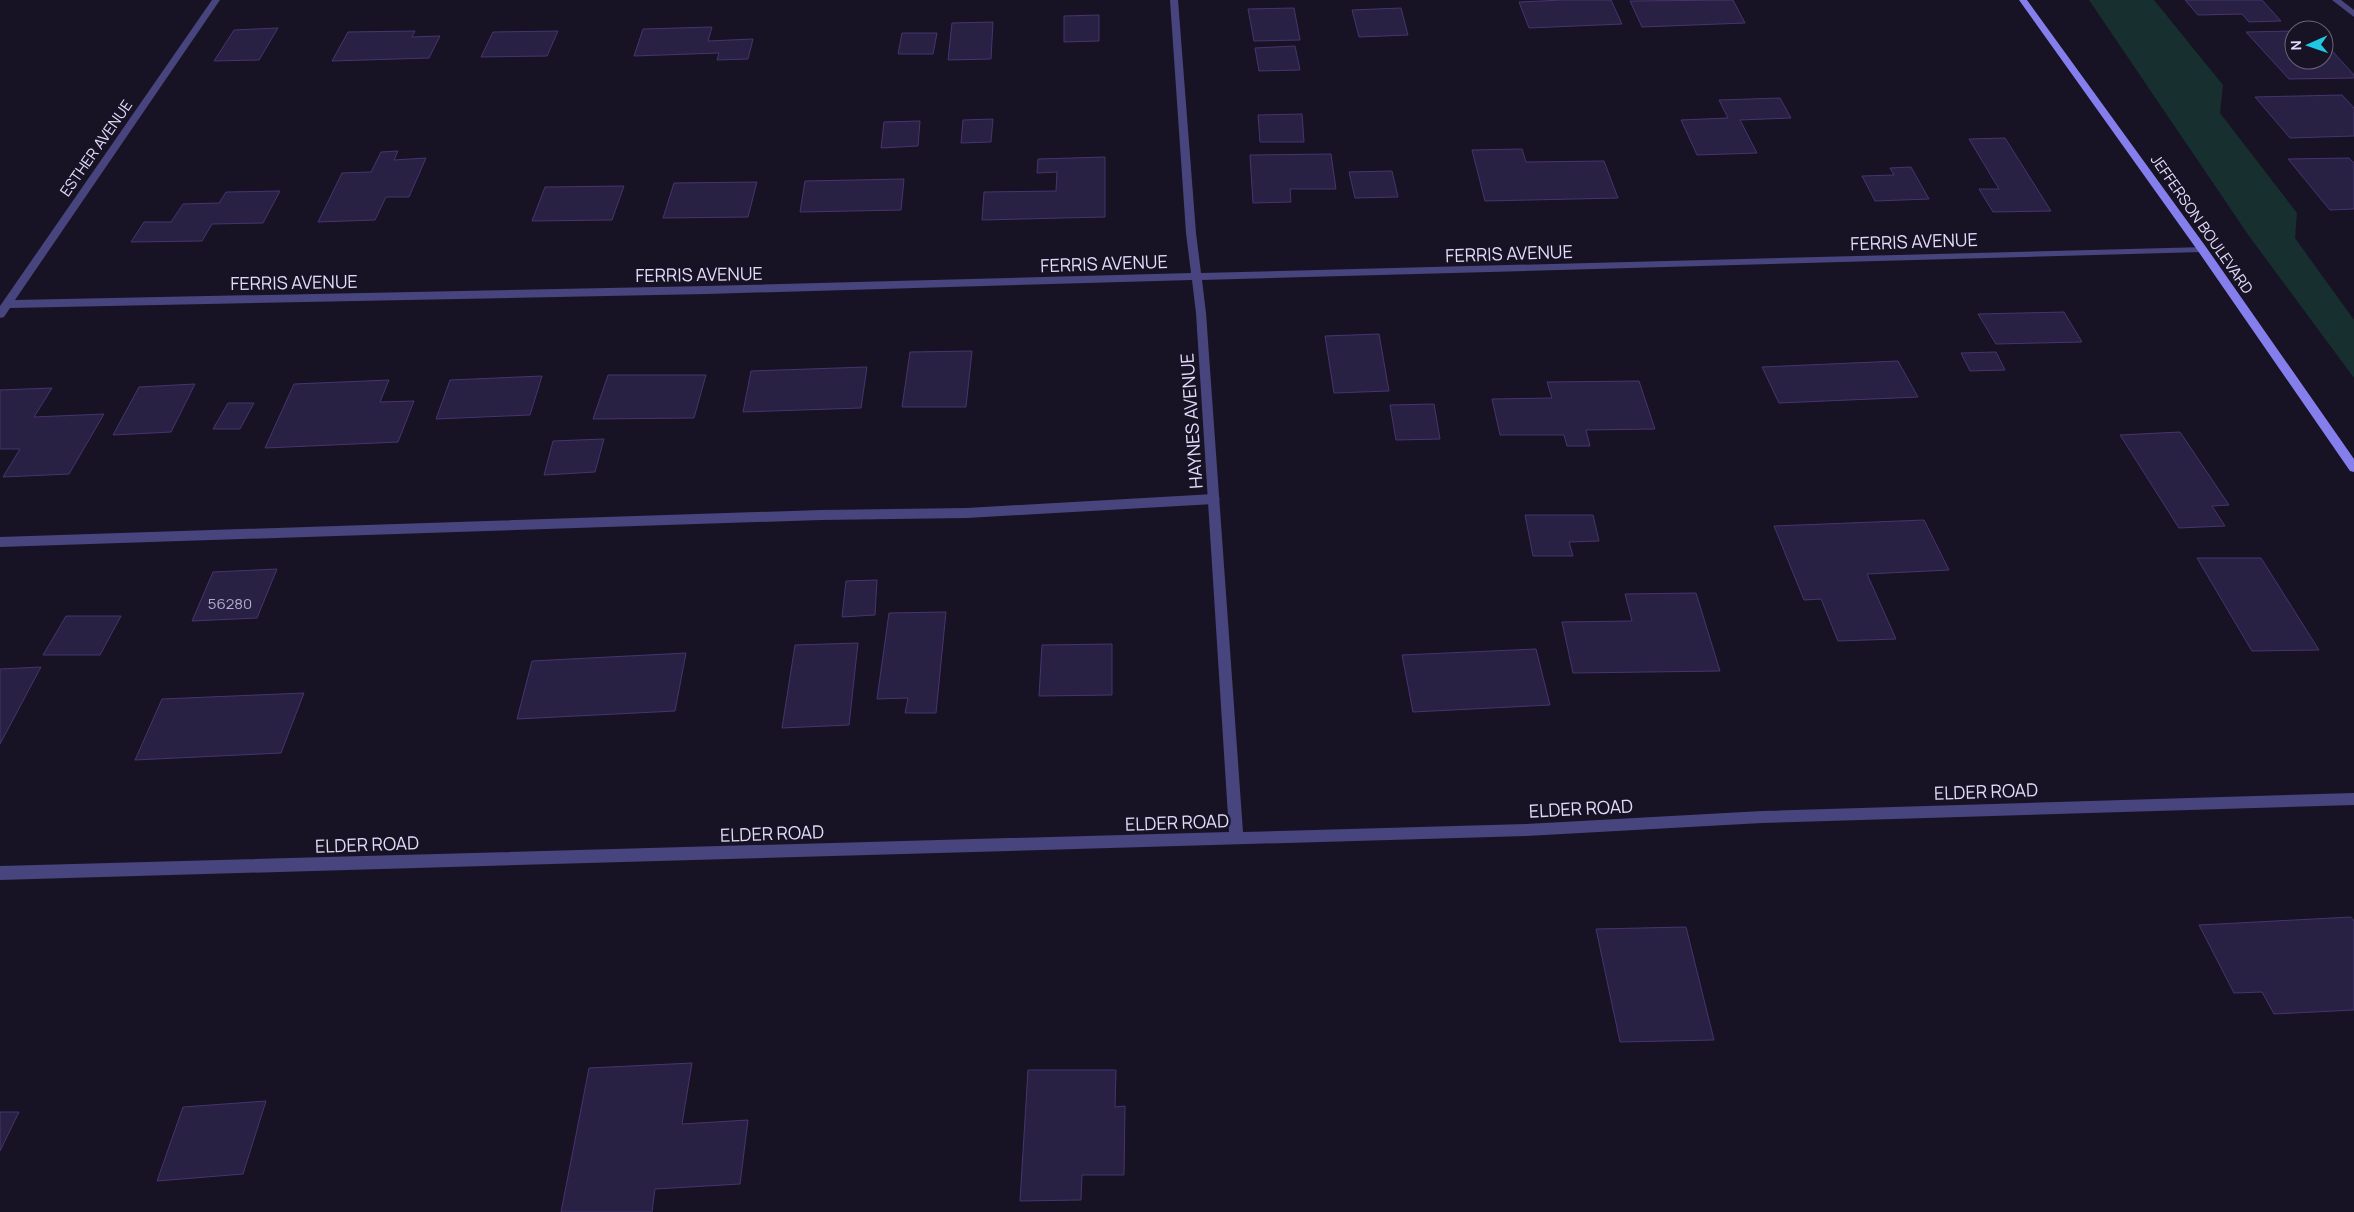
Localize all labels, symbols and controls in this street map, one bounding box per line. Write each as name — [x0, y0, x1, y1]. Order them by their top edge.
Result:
north arrow — [2284, 20, 2334, 70]
text: N — [2286, 40, 2305, 51]
street label: ESTHER AVENUE — [55, 96, 137, 200]
street label: JEFFERSON BOULEVARD — [2146, 150, 2258, 298]
street label: FERRIS AVENUE — [1850, 227, 1978, 255]
street label: FERRIS AVENUE — [1445, 239, 1573, 267]
street label: FERRIS AVENUE — [1040, 249, 1168, 277]
street label: FERRIS AVENUE — [635, 261, 763, 287]
street label: FERRIS AVENUE — [230, 269, 358, 295]
street label: HAYNES AVENUE — [1174, 352, 1208, 490]
house number: 56280 — [208, 593, 252, 614]
street label: ELDER ROAD — [1933, 777, 2039, 805]
street label: ELDER ROAD — [1528, 793, 1634, 823]
street label: ELDER ROAD — [1124, 808, 1230, 836]
street label: ELDER ROAD — [719, 819, 825, 847]
street label: ELDER ROAD — [314, 830, 420, 858]

